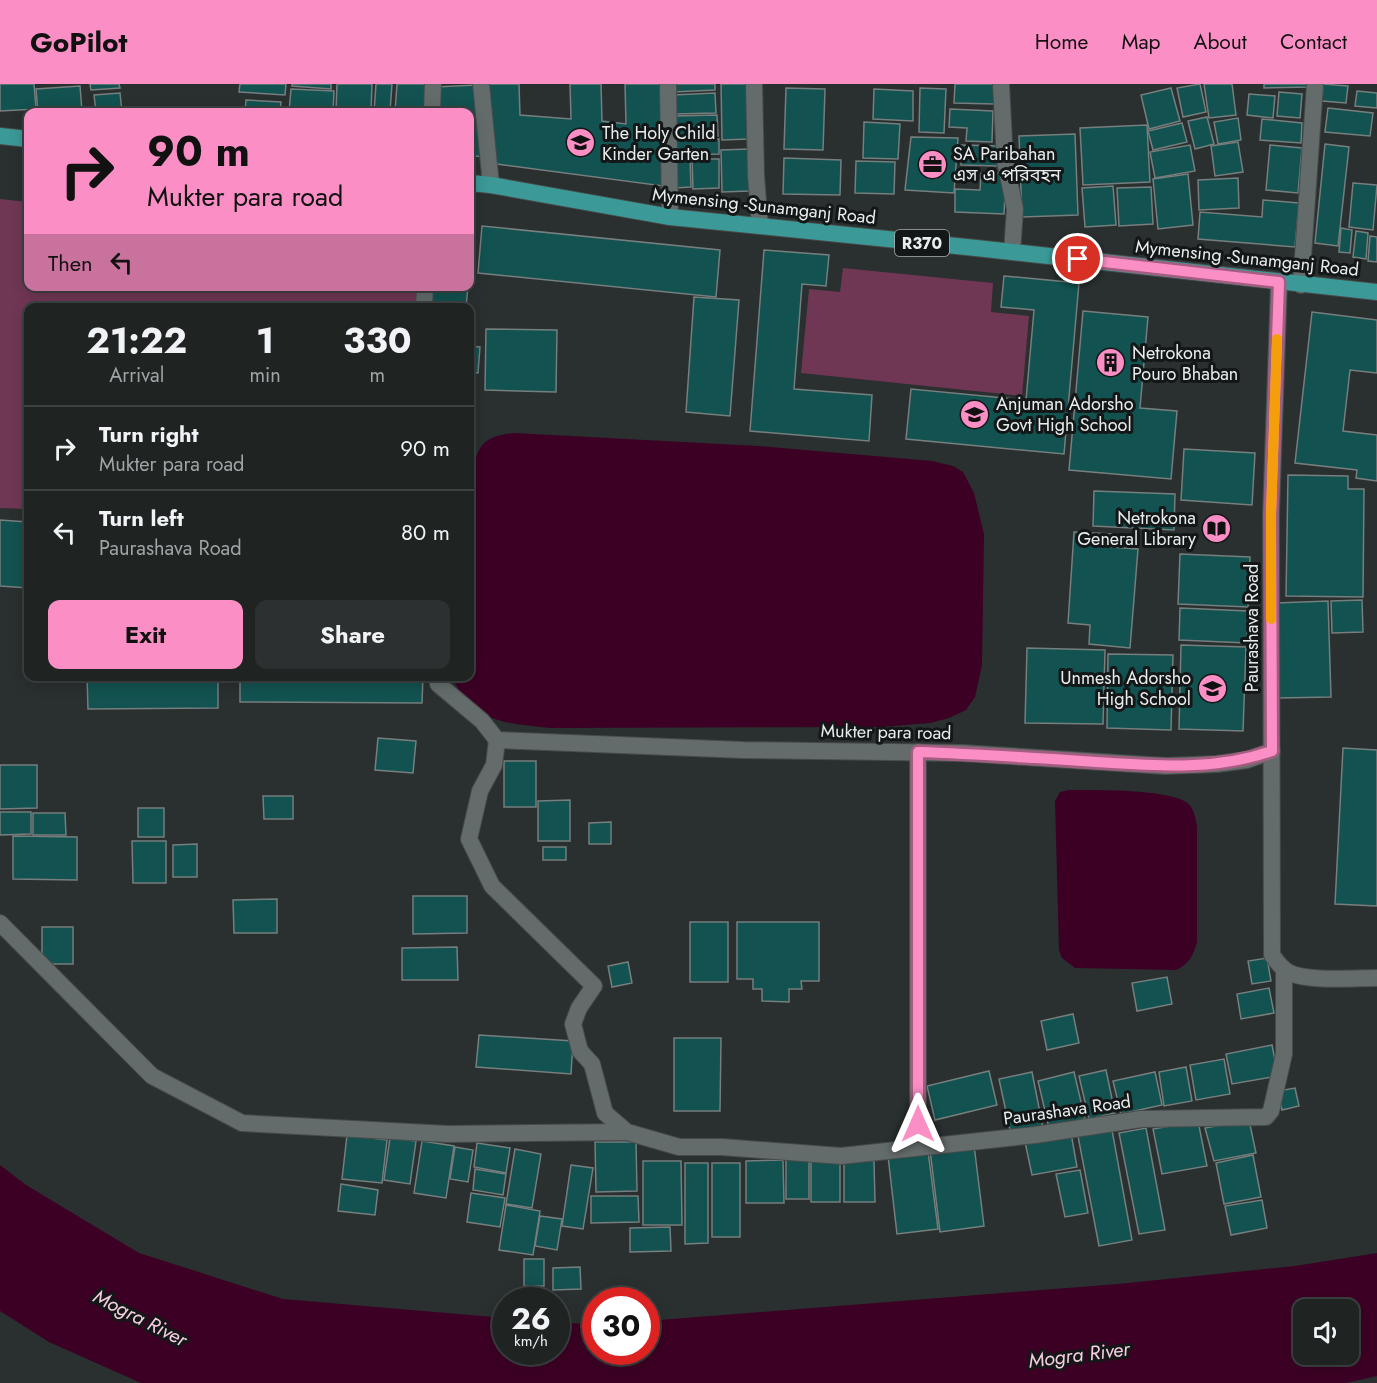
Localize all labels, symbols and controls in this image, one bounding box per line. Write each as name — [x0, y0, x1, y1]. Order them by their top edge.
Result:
text: GoPilot — [30, 22, 127, 63]
text: Home — [1035, 27, 1088, 57]
text: Map — [1121, 27, 1161, 57]
text: About — [1194, 27, 1247, 57]
text: Contact — [1280, 27, 1347, 57]
place label: The Holy Child Kinder Garten — [602, 120, 716, 167]
text: 90 m — [147, 121, 250, 182]
school or university icon: The Holy Child Kinder Garten — [565, 127, 597, 159]
icon: right — [48, 132, 126, 210]
place label: SA Paribahan এস এ পরিবহন — [953, 141, 1062, 188]
office icon: SA Paribahan এস এ পরিবহন — [916, 148, 948, 180]
text: Mukter para road — [147, 177, 343, 216]
street label: Mymensing -Sunamganj Road — [651, 181, 877, 231]
road number: R370 — [895, 230, 949, 256]
pin — [1052, 233, 1103, 284]
street label: Mymensing -Sunamganj Road — [1134, 233, 1360, 283]
icon: arrive — [1061, 242, 1094, 275]
icon: left — [105, 246, 138, 279]
text: Then — [48, 247, 93, 279]
text: 21:22 — [86, 314, 187, 366]
text: 1 — [256, 314, 274, 366]
text: 330 — [343, 314, 412, 366]
place label: Netrokona Pouro Bhaban — [1132, 340, 1238, 387]
building icon: Netrokona Pouro Bhaban — [1095, 347, 1127, 379]
text: Arrival — [109, 361, 164, 390]
text: min — [249, 361, 281, 390]
text: m — [370, 361, 385, 390]
place label: Anjuman Adorsho Govt High School — [996, 391, 1134, 438]
school or university icon: Anjuman Adorsho Govt High School — [959, 398, 991, 430]
text: Turn right — [99, 418, 199, 450]
icon: right — [48, 432, 81, 465]
text: 90 m — [400, 432, 450, 464]
text: Mukter para road — [99, 450, 244, 479]
text: Turn left — [99, 502, 184, 534]
place label: Netrokona General Library — [1077, 505, 1196, 552]
library icon: Netrokona General Library — [1201, 512, 1233, 544]
icon: left — [48, 516, 81, 549]
text: 80 m — [401, 516, 450, 548]
text: Paurashava Road — [99, 534, 242, 563]
street label: Paurashava Road — [1239, 564, 1265, 692]
button: Exit — [48, 600, 243, 669]
button: Share — [255, 600, 450, 669]
place label: Unmesh Adorsho High School — [1060, 665, 1191, 712]
school or university icon: Unmesh Adorsho High School — [1196, 672, 1228, 704]
street label: Mukter para road — [820, 718, 952, 746]
street label: Paurashava Road — [1002, 1088, 1132, 1132]
position arrow — [886, 1092, 950, 1156]
water label: Mogra River — [88, 1282, 193, 1355]
speed limit sign: 30 — [582, 1287, 660, 1365]
text: 26 — [511, 1297, 551, 1340]
map controls — [1293, 1299, 1359, 1365]
button: sound — [1293, 1299, 1359, 1365]
text: km/h — [514, 1330, 548, 1352]
water label: Mogra River — [1027, 1334, 1133, 1376]

